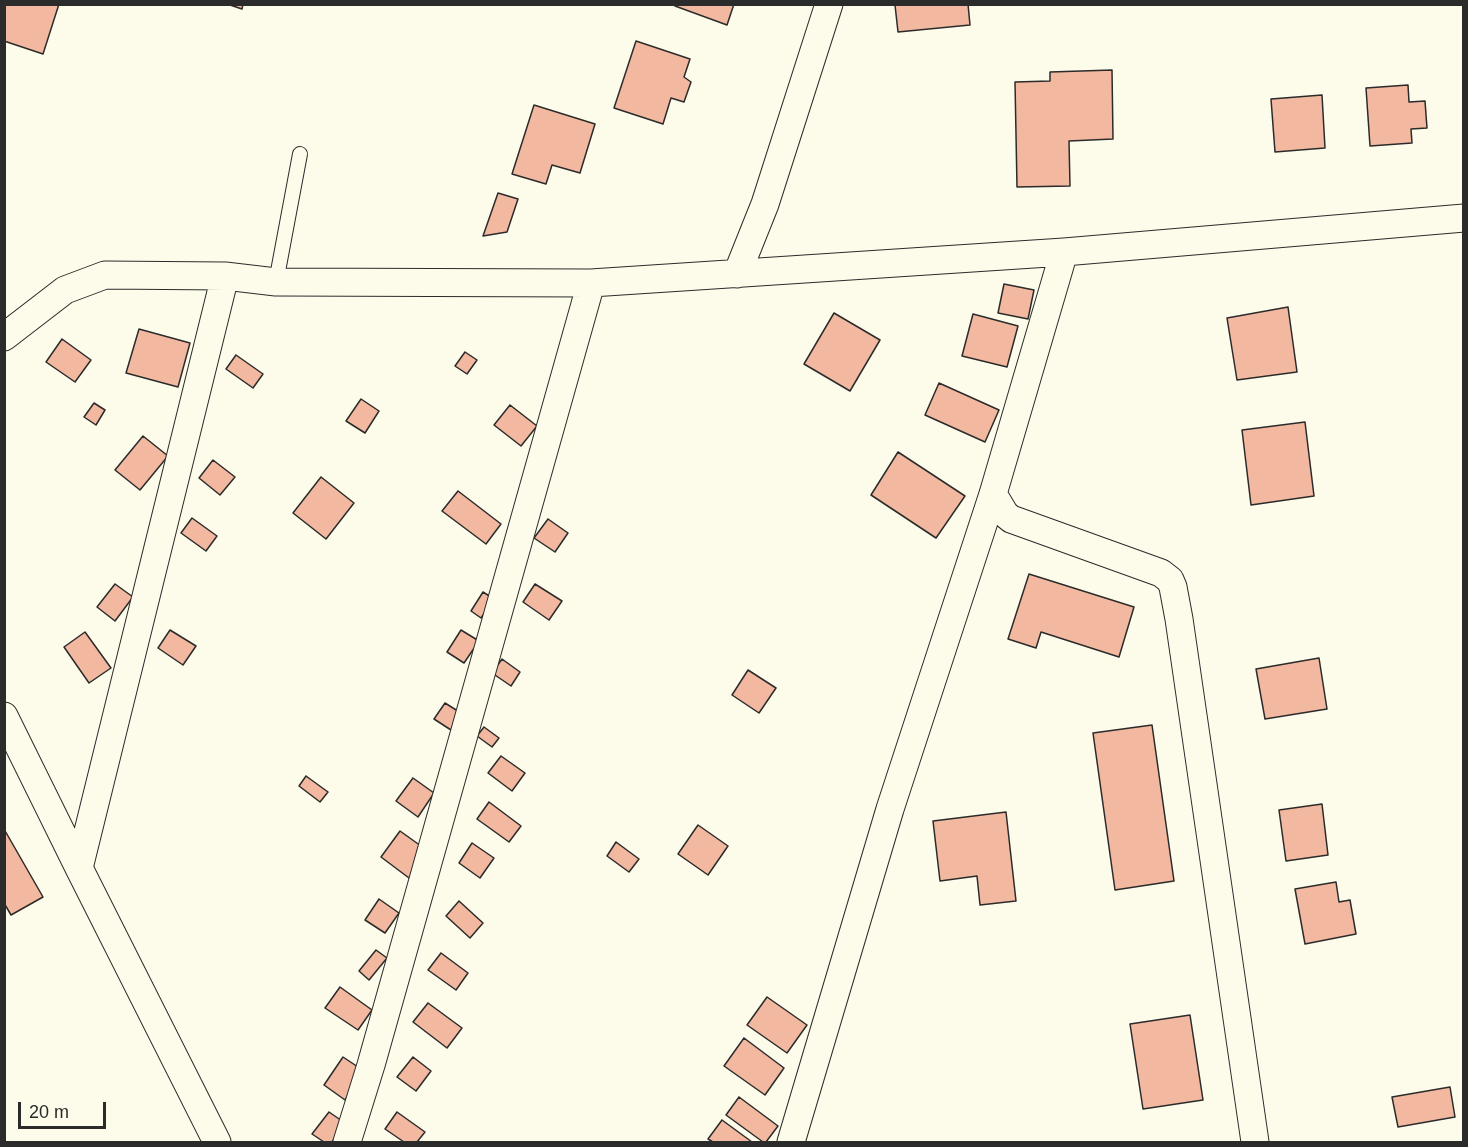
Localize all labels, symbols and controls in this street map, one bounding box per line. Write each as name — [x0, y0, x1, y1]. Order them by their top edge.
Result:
scale bar — [21, 1090, 110, 1128]
text: 20 m — [29, 1102, 69, 1122]

